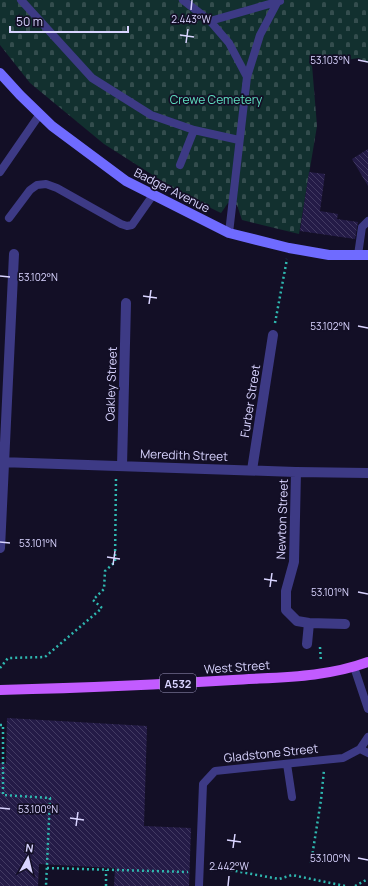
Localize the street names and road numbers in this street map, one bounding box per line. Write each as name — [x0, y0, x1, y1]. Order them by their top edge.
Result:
street label: Badger Avenue — [131, 164, 213, 216]
street label: Oakley Street — [101, 346, 121, 422]
street label: Furber Street — [236, 363, 264, 439]
street label: Meredith Street — [140, 445, 228, 465]
street label: Newton Street — [272, 478, 292, 560]
street label: West Street — [203, 656, 271, 678]
road number: A532 — [160, 674, 196, 692]
street label: Gladstone Street — [223, 740, 319, 766]

